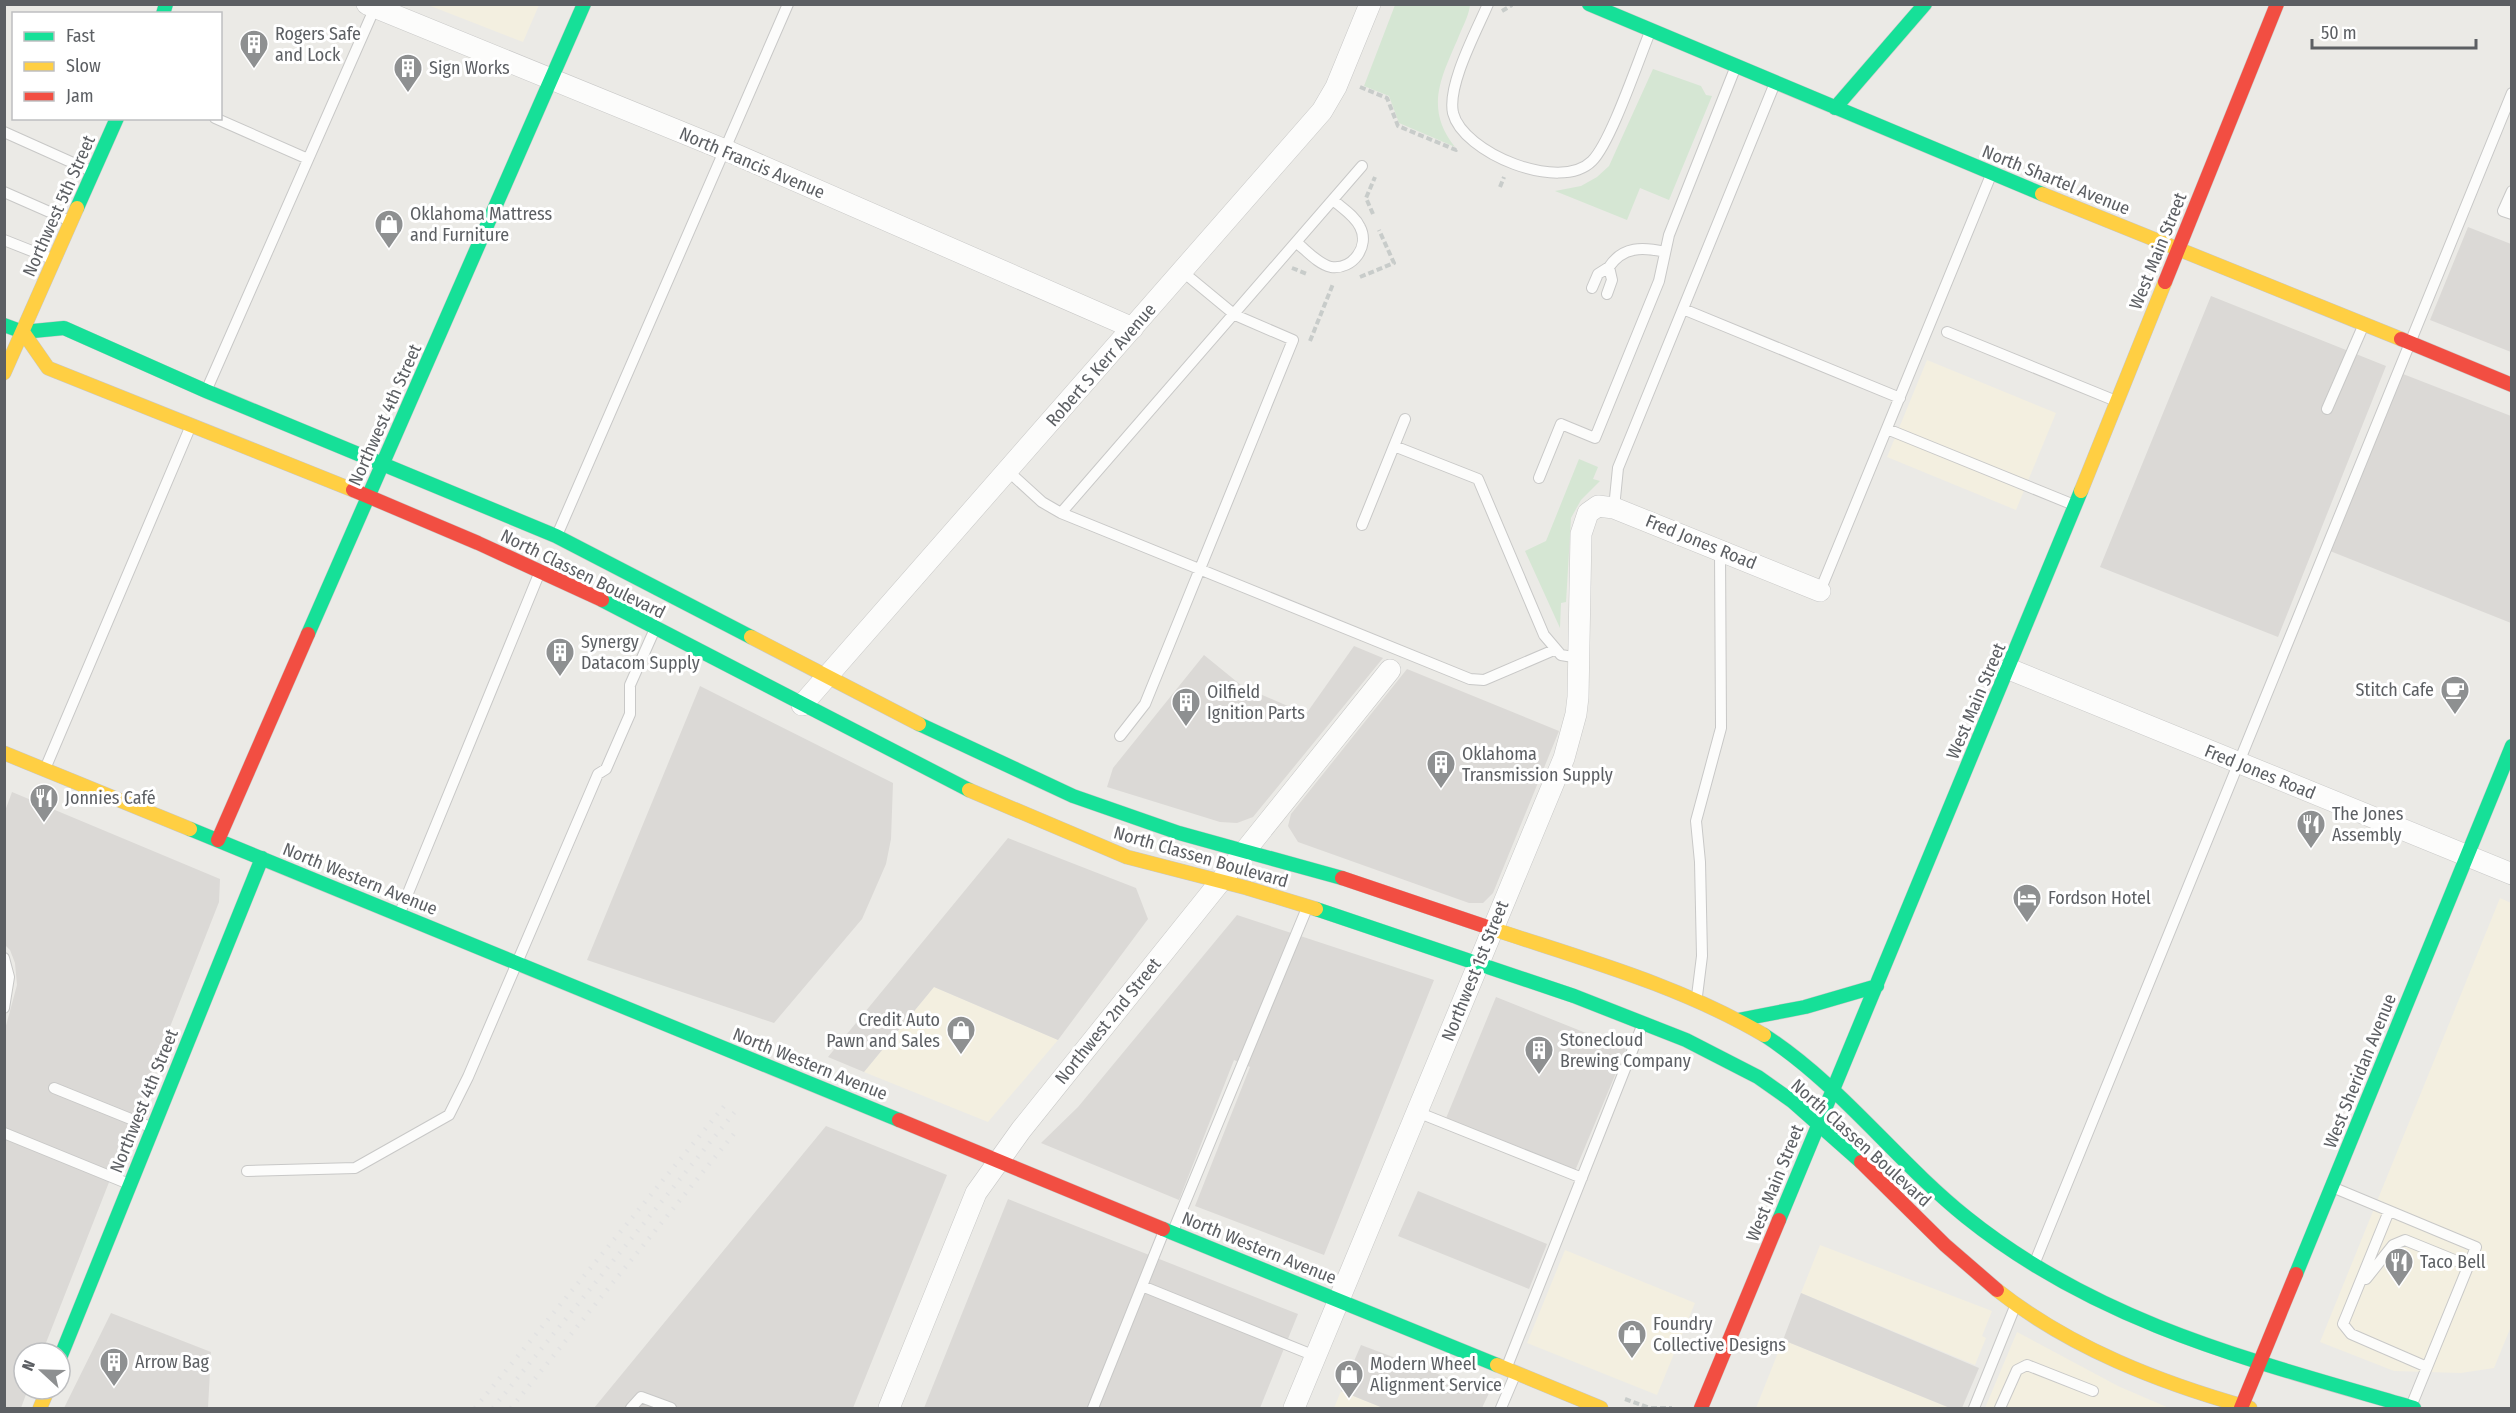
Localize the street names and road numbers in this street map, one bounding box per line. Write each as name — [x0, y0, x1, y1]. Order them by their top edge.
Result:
street label: North Francis Avenue — [676, 122, 828, 204]
street label: Northwest 5th Street — [18, 132, 100, 280]
street label: North Shartel Avenue — [1979, 140, 2133, 220]
street label: West Main Street — [2125, 189, 2191, 313]
street label: Robert S Kerr Avenue — [1041, 299, 1161, 431]
street label: Northwest 4th Street — [344, 340, 426, 489]
street label: Fred Jones Road — [1642, 510, 1760, 574]
street label: North Classen Boulevard — [497, 525, 669, 623]
street label: West Main Street — [1942, 639, 2010, 762]
street label: Fred Jones Road — [2201, 740, 2319, 804]
street label: North Classen Boulevard — [1111, 822, 1291, 892]
street label: North Western Avenue — [279, 838, 441, 920]
street label: Northwest 1st Street — [1437, 897, 1513, 1044]
street label: Northwest 2nd Street — [1050, 953, 1166, 1089]
street label: West Sheridan Avenue — [2319, 991, 2401, 1151]
street label: North Western Avenue — [729, 1023, 891, 1105]
street label: Northwest 4th Street — [105, 1026, 183, 1176]
street label: North Classen Boulevard — [1787, 1074, 1935, 1212]
street label: West Main Street — [1742, 1121, 1808, 1245]
street label: North Western Avenue — [1178, 1207, 1340, 1289]

